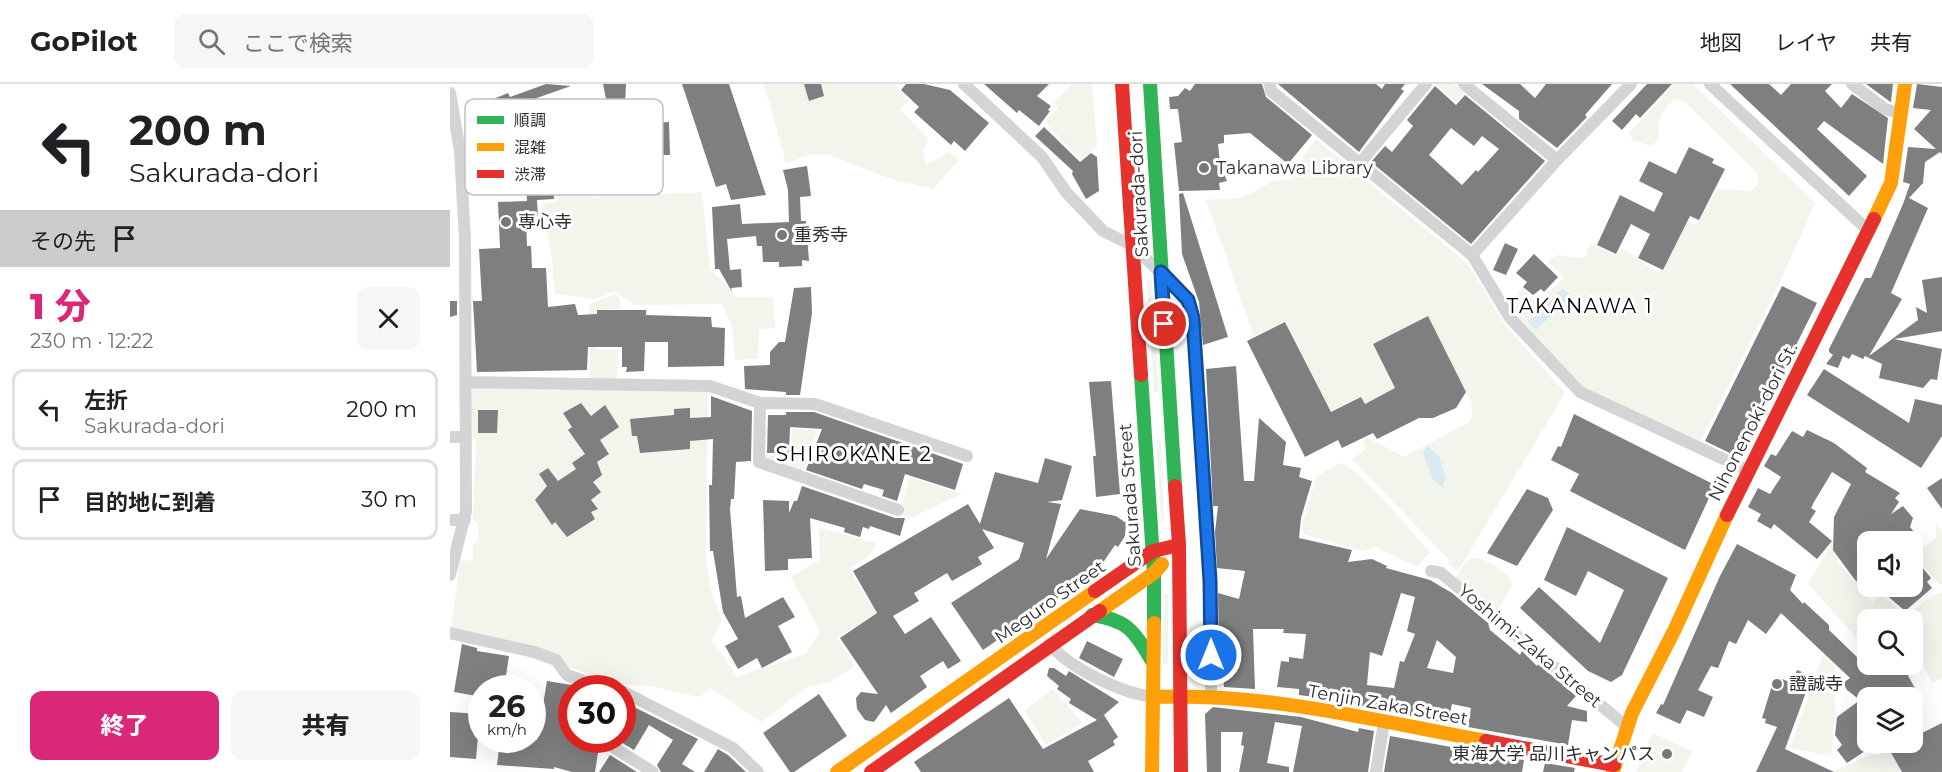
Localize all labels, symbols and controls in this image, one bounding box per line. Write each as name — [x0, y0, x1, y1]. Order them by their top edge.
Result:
search box — [174, 14, 594, 68]
text: GoPilot — [30, 24, 138, 58]
icon: search — [195, 25, 228, 58]
text: ここで検索 — [243, 30, 353, 57]
text: 地図 — [1700, 30, 1742, 55]
text: レイヤ — [1775, 30, 1837, 55]
text: 共有 — [1870, 30, 1912, 55]
legend — [465, 99, 663, 195]
text: 200 m — [129, 104, 267, 156]
icon: left — [30, 108, 108, 186]
text: 順調 — [514, 111, 546, 130]
street label: Sakurada-dori — [1125, 130, 1153, 258]
text: 混雑 — [514, 138, 546, 157]
text: Sakurada-dori — [129, 156, 319, 189]
place label: Takanawa Library — [1216, 157, 1373, 179]
marker: Takanawa Library — [1197, 161, 1211, 175]
text: 渋滞 — [514, 165, 546, 184]
place label: 専心寺 — [518, 211, 572, 233]
marker: 専心寺 — [499, 215, 513, 229]
icon: arrive — [108, 222, 141, 255]
place label: 重秀寺 — [794, 224, 848, 246]
text: その先 — [30, 228, 96, 255]
marker: 重秀寺 — [775, 228, 789, 242]
text: 1 分 — [30, 284, 91, 328]
button: close — [357, 287, 420, 350]
district label: TAKANAWA 1 — [1507, 294, 1653, 318]
pin — [1138, 298, 1189, 349]
icon: arrive — [1147, 307, 1180, 340]
text: 230 m · 12:22 — [30, 329, 153, 353]
street label: Nihonenoki-dori St. — [1704, 339, 1802, 505]
text: 左折 — [84, 387, 128, 414]
icon: left — [33, 393, 66, 426]
text: 200 m — [346, 396, 417, 423]
text: Sakurada-dori — [84, 414, 225, 438]
street label: Sakurada Street — [1114, 423, 1146, 567]
district label: SHIROKANE 2 — [776, 442, 932, 466]
icon: arrive — [33, 483, 66, 516]
text: 30 m — [361, 486, 417, 513]
text: 目的地に到着 — [84, 489, 216, 516]
map controls — [1857, 531, 1923, 753]
button: sound — [1857, 531, 1923, 597]
street label: Meguro Street — [990, 556, 1110, 648]
street label: Yoshimi-Zaka Street — [1454, 579, 1606, 713]
button: search — [1857, 609, 1923, 675]
position arrow — [1179, 623, 1243, 687]
place label: 證誠寺 — [1789, 673, 1843, 695]
speed limit sign: 30 — [558, 675, 636, 753]
marker: 證誠寺 — [1770, 677, 1784, 691]
street label: Tenjin Zaka Street — [1306, 680, 1470, 730]
button: layers — [1857, 687, 1923, 753]
text: 26 — [489, 688, 525, 725]
button: 終了 — [30, 691, 219, 760]
button: 共有 — [231, 691, 420, 760]
text: km/h — [487, 720, 527, 739]
place label: 東海大学 品川キャンパス — [1452, 743, 1655, 765]
marker: 東海大学 品川キャンパス — [1660, 747, 1674, 761]

